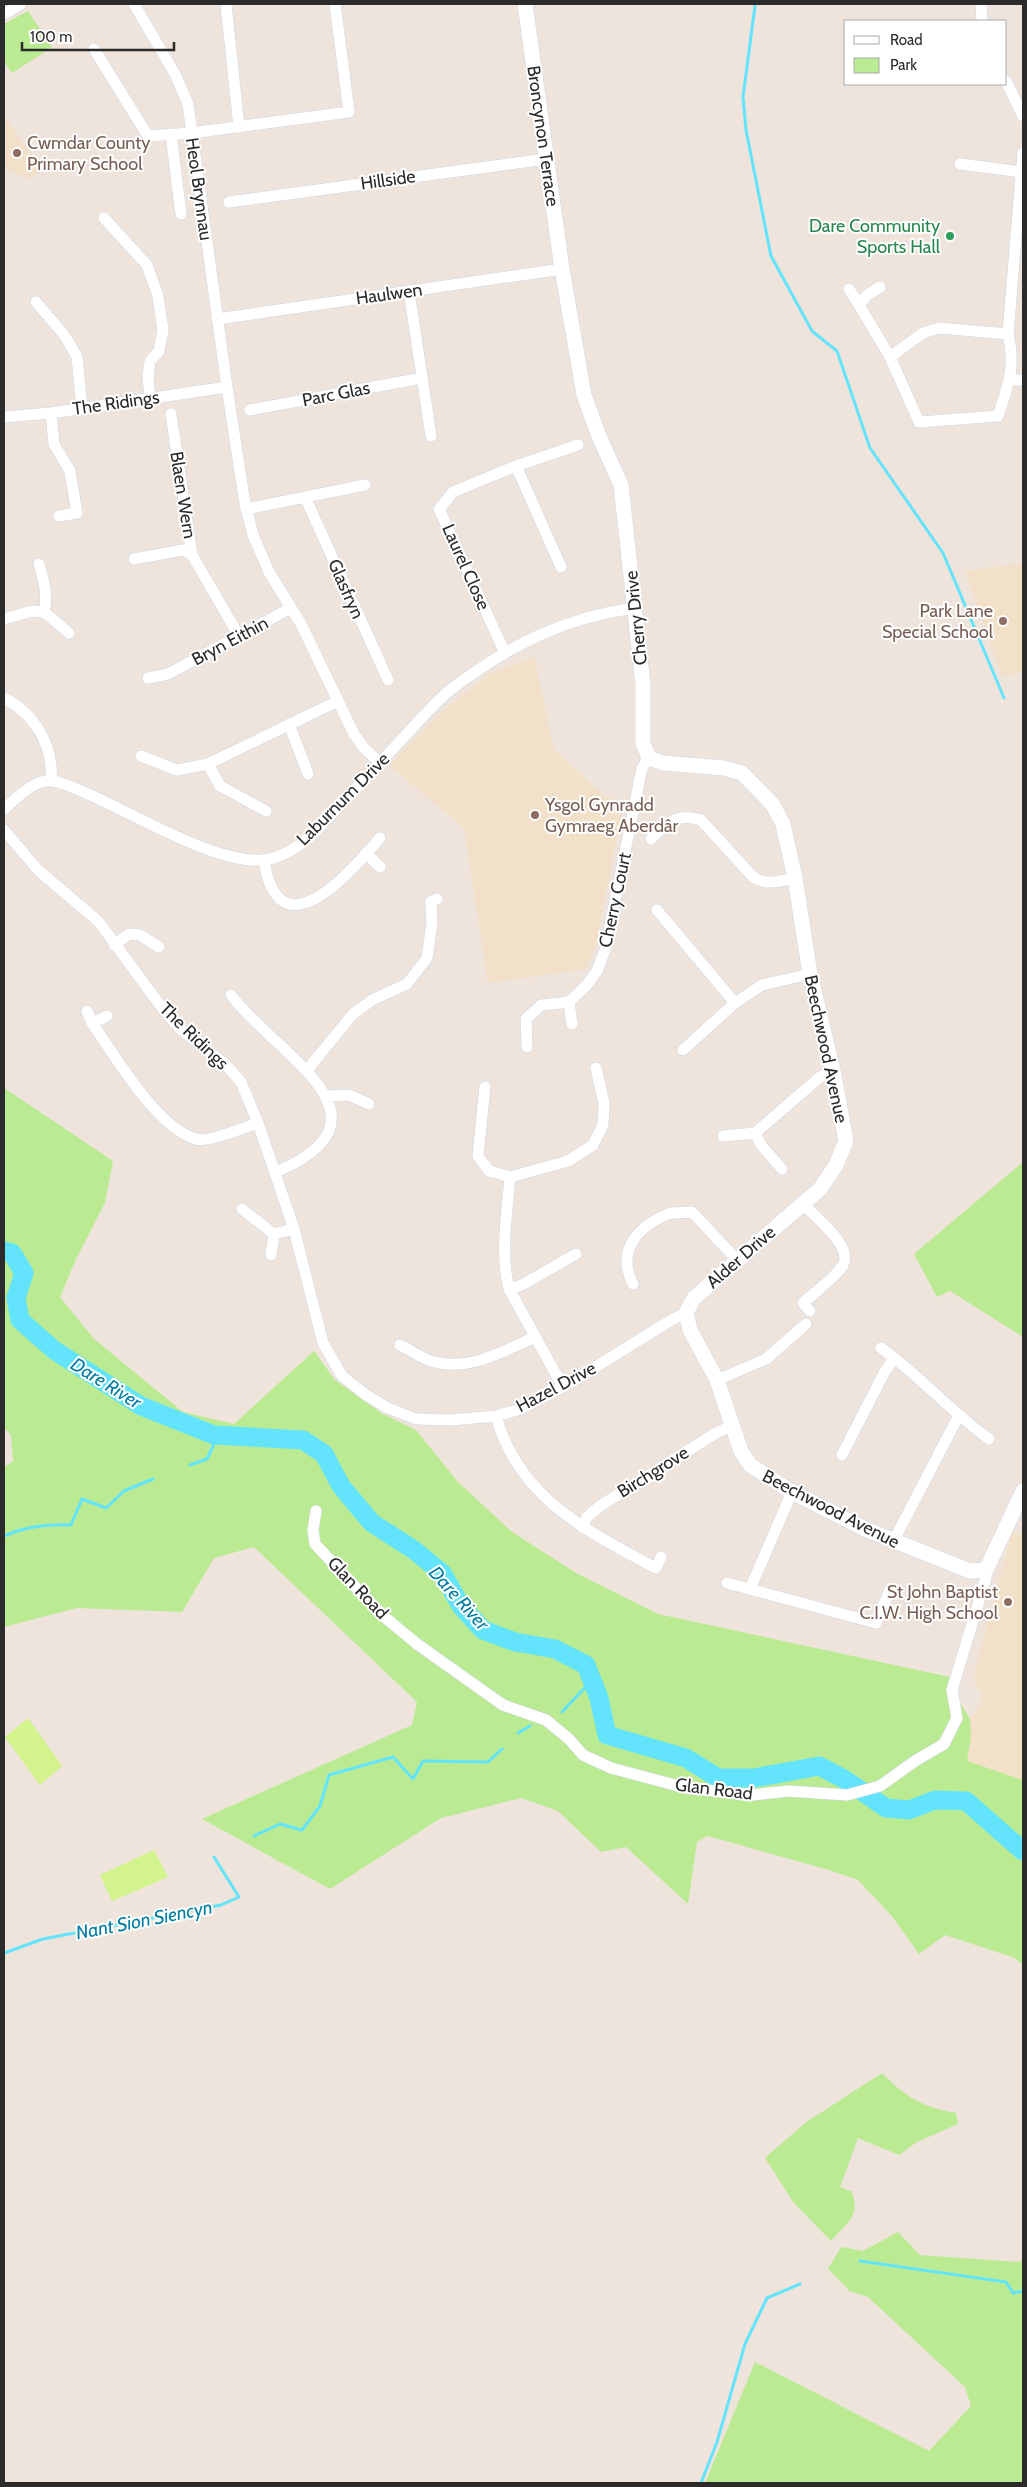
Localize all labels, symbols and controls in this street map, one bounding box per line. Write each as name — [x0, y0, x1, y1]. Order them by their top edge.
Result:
scale bar — [22, 20, 175, 52]
legend — [844, 20, 1007, 85]
text: 100 m — [30, 28, 72, 46]
text: Road — [890, 31, 923, 49]
text: Park — [890, 56, 917, 74]
street label: Broncynon Terrace — [522, 64, 564, 208]
place label: Cwmdar County Primary School — [27, 132, 150, 175]
street label: Heol Brynnau — [181, 136, 217, 242]
marker: Cwmdar County Primary School — [11, 147, 23, 159]
street label: Hillside — [359, 165, 417, 195]
place label: Dare Community Sports Hall — [809, 215, 941, 258]
marker: Dare Community Sports Hall — [944, 230, 956, 242]
street label: Haulwen — [354, 278, 424, 310]
street label: Parc Glas — [300, 377, 372, 411]
street label: The Ridings — [71, 386, 161, 420]
street label: Blaen Wern — [165, 450, 201, 540]
street label: Laurel Close — [437, 521, 495, 613]
street label: Glasfryn — [323, 556, 369, 622]
street label: Cherry Drive — [620, 570, 652, 666]
place label: Park Lane Special School — [882, 600, 994, 643]
street label: Bryn Eithin — [188, 612, 272, 670]
marker: Park Lane Special School — [997, 615, 1009, 627]
street label: Laburnum Drive — [292, 748, 394, 850]
place label: Ysgol Gynradd Gymraeg Aberdâr — [544, 794, 679, 837]
marker: Ysgol Gynradd Gymraeg Aberdâr — [529, 809, 541, 821]
street label: Cherry Court — [594, 851, 636, 949]
street label: Beechwood Avenue — [800, 973, 852, 1125]
street label: The Ridings — [155, 998, 233, 1074]
street label: Alder Drive — [702, 1221, 780, 1293]
water label: Dare River — [67, 1352, 146, 1414]
street label: Hazel Drive — [512, 1357, 600, 1417]
street label: Birchgrove — [613, 1441, 693, 1503]
street label: Beechwood Avenue — [759, 1465, 903, 1553]
street label: Glan Road — [323, 1552, 393, 1624]
water label: Dare River — [424, 1561, 495, 1636]
place label: St John Baptist C.I.W. High School — [859, 1581, 999, 1624]
marker: St John Baptist C.I.W. High School — [1002, 1596, 1014, 1608]
street label: Glan Road — [674, 1773, 754, 1805]
water label: Nant Sion Siencyn — [74, 1895, 214, 1945]

